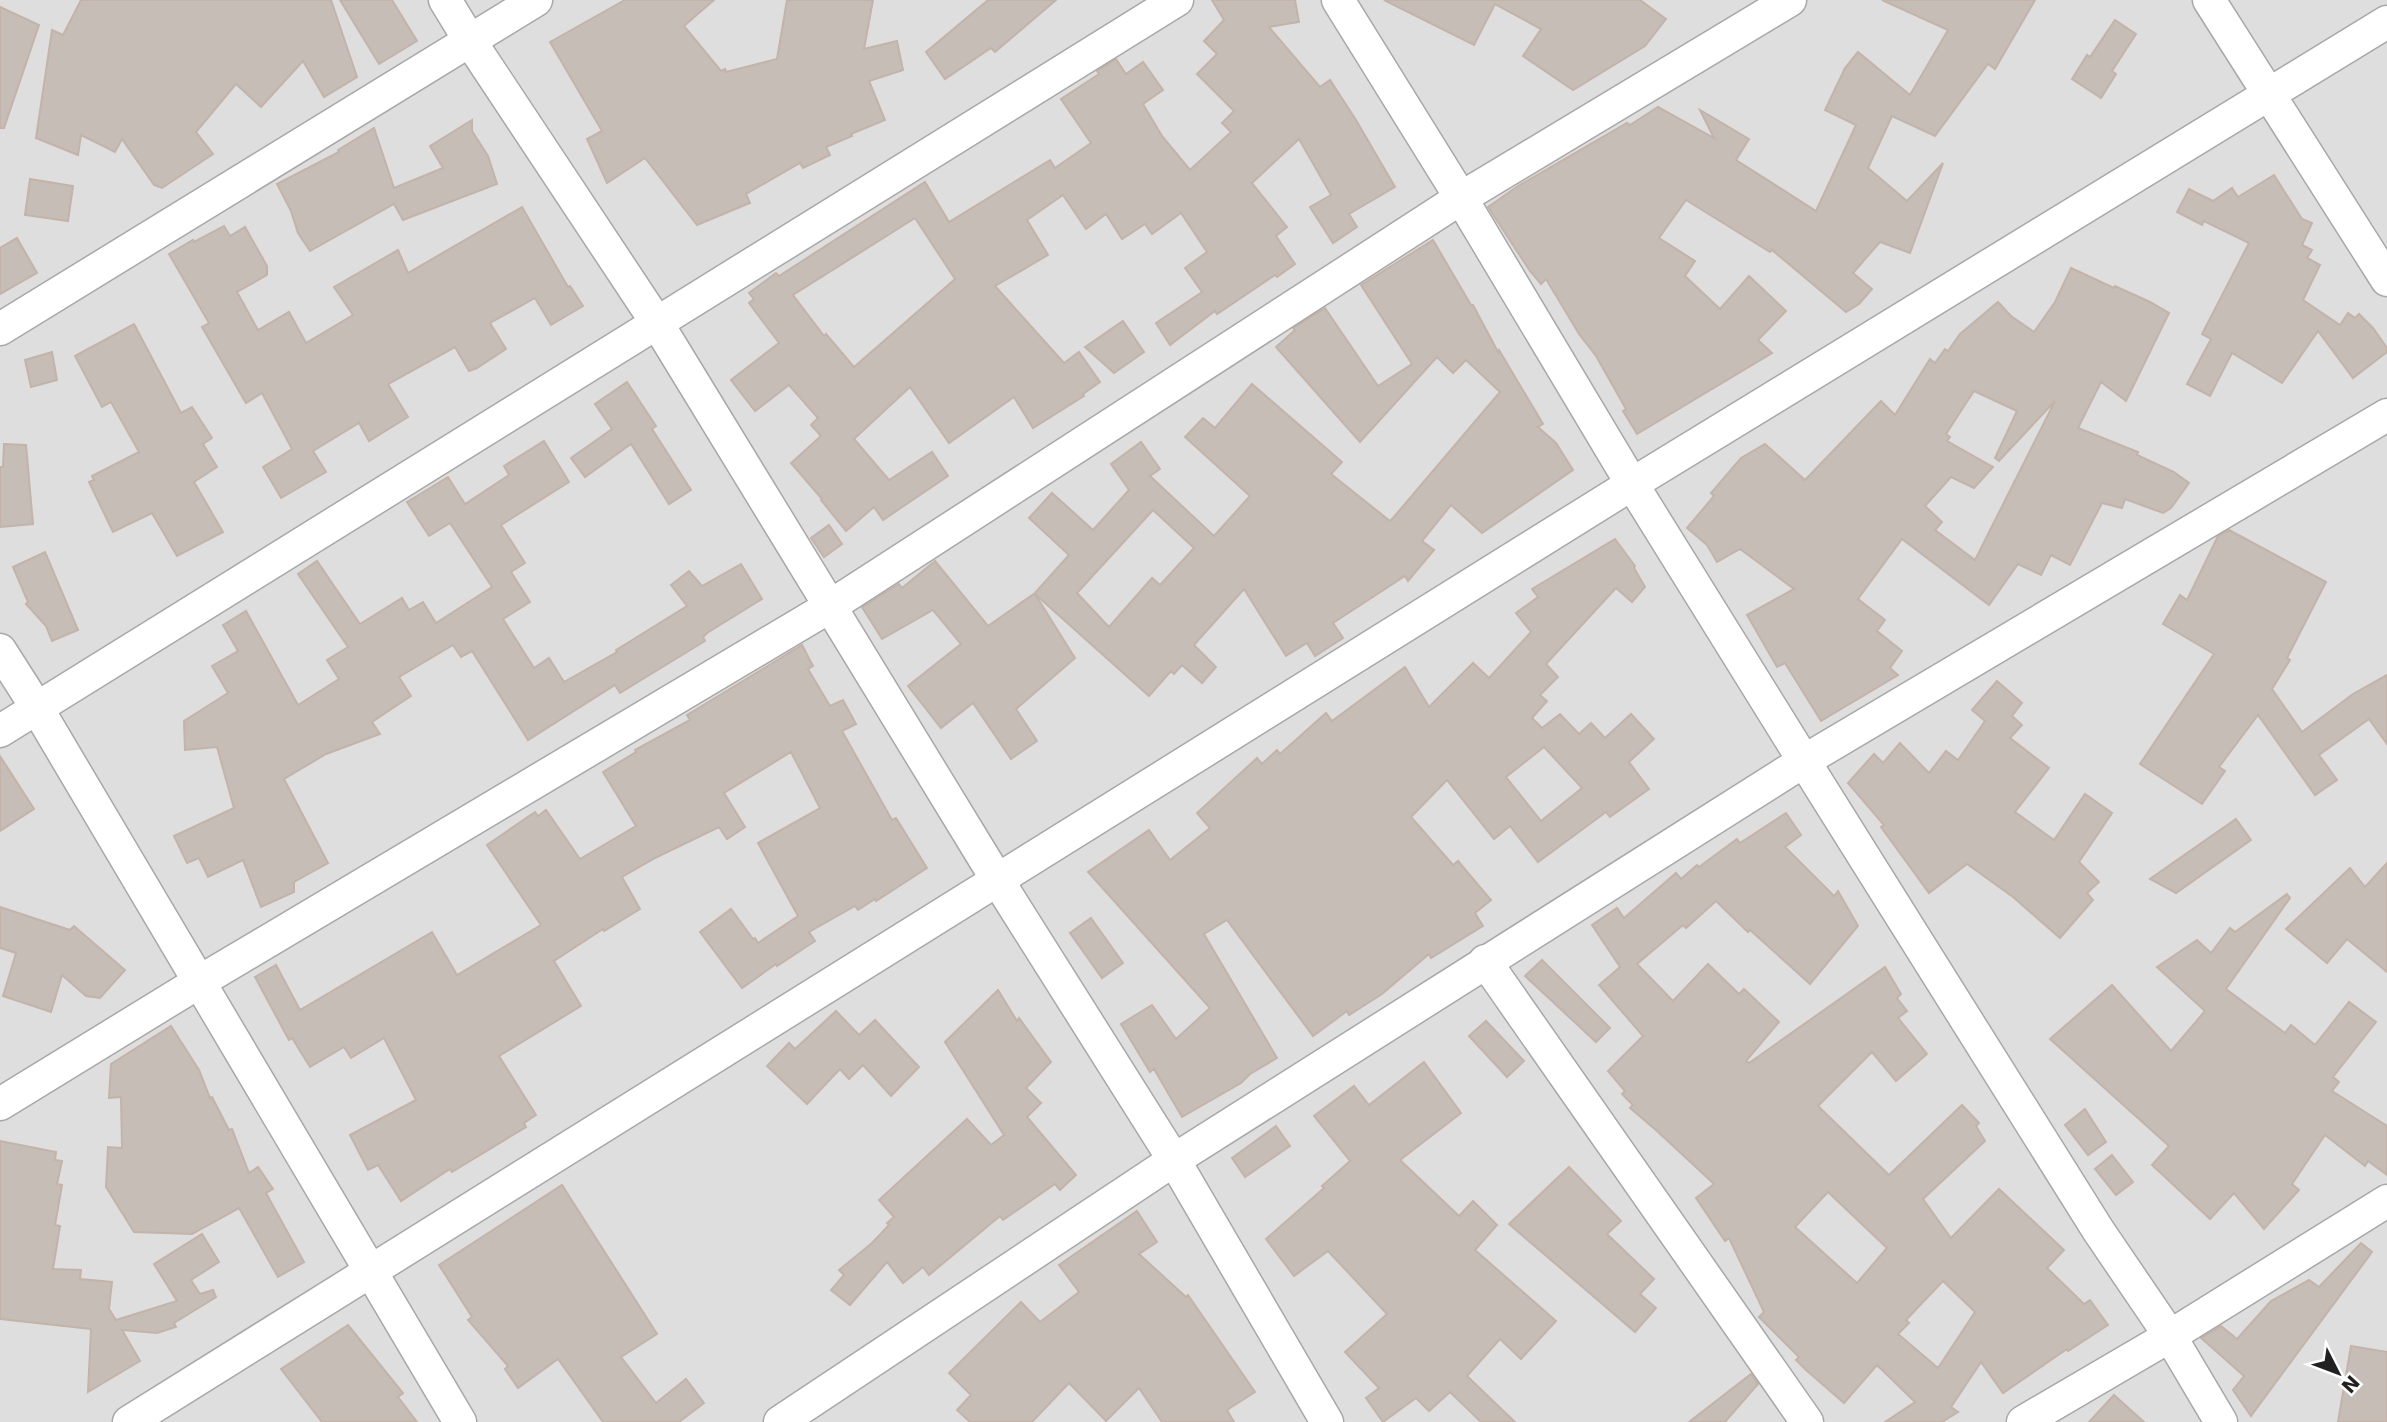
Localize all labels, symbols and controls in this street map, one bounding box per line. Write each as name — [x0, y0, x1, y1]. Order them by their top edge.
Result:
north arrow — [2303, 1338, 2373, 1408]
text: N — [2337, 1371, 2364, 1398]

